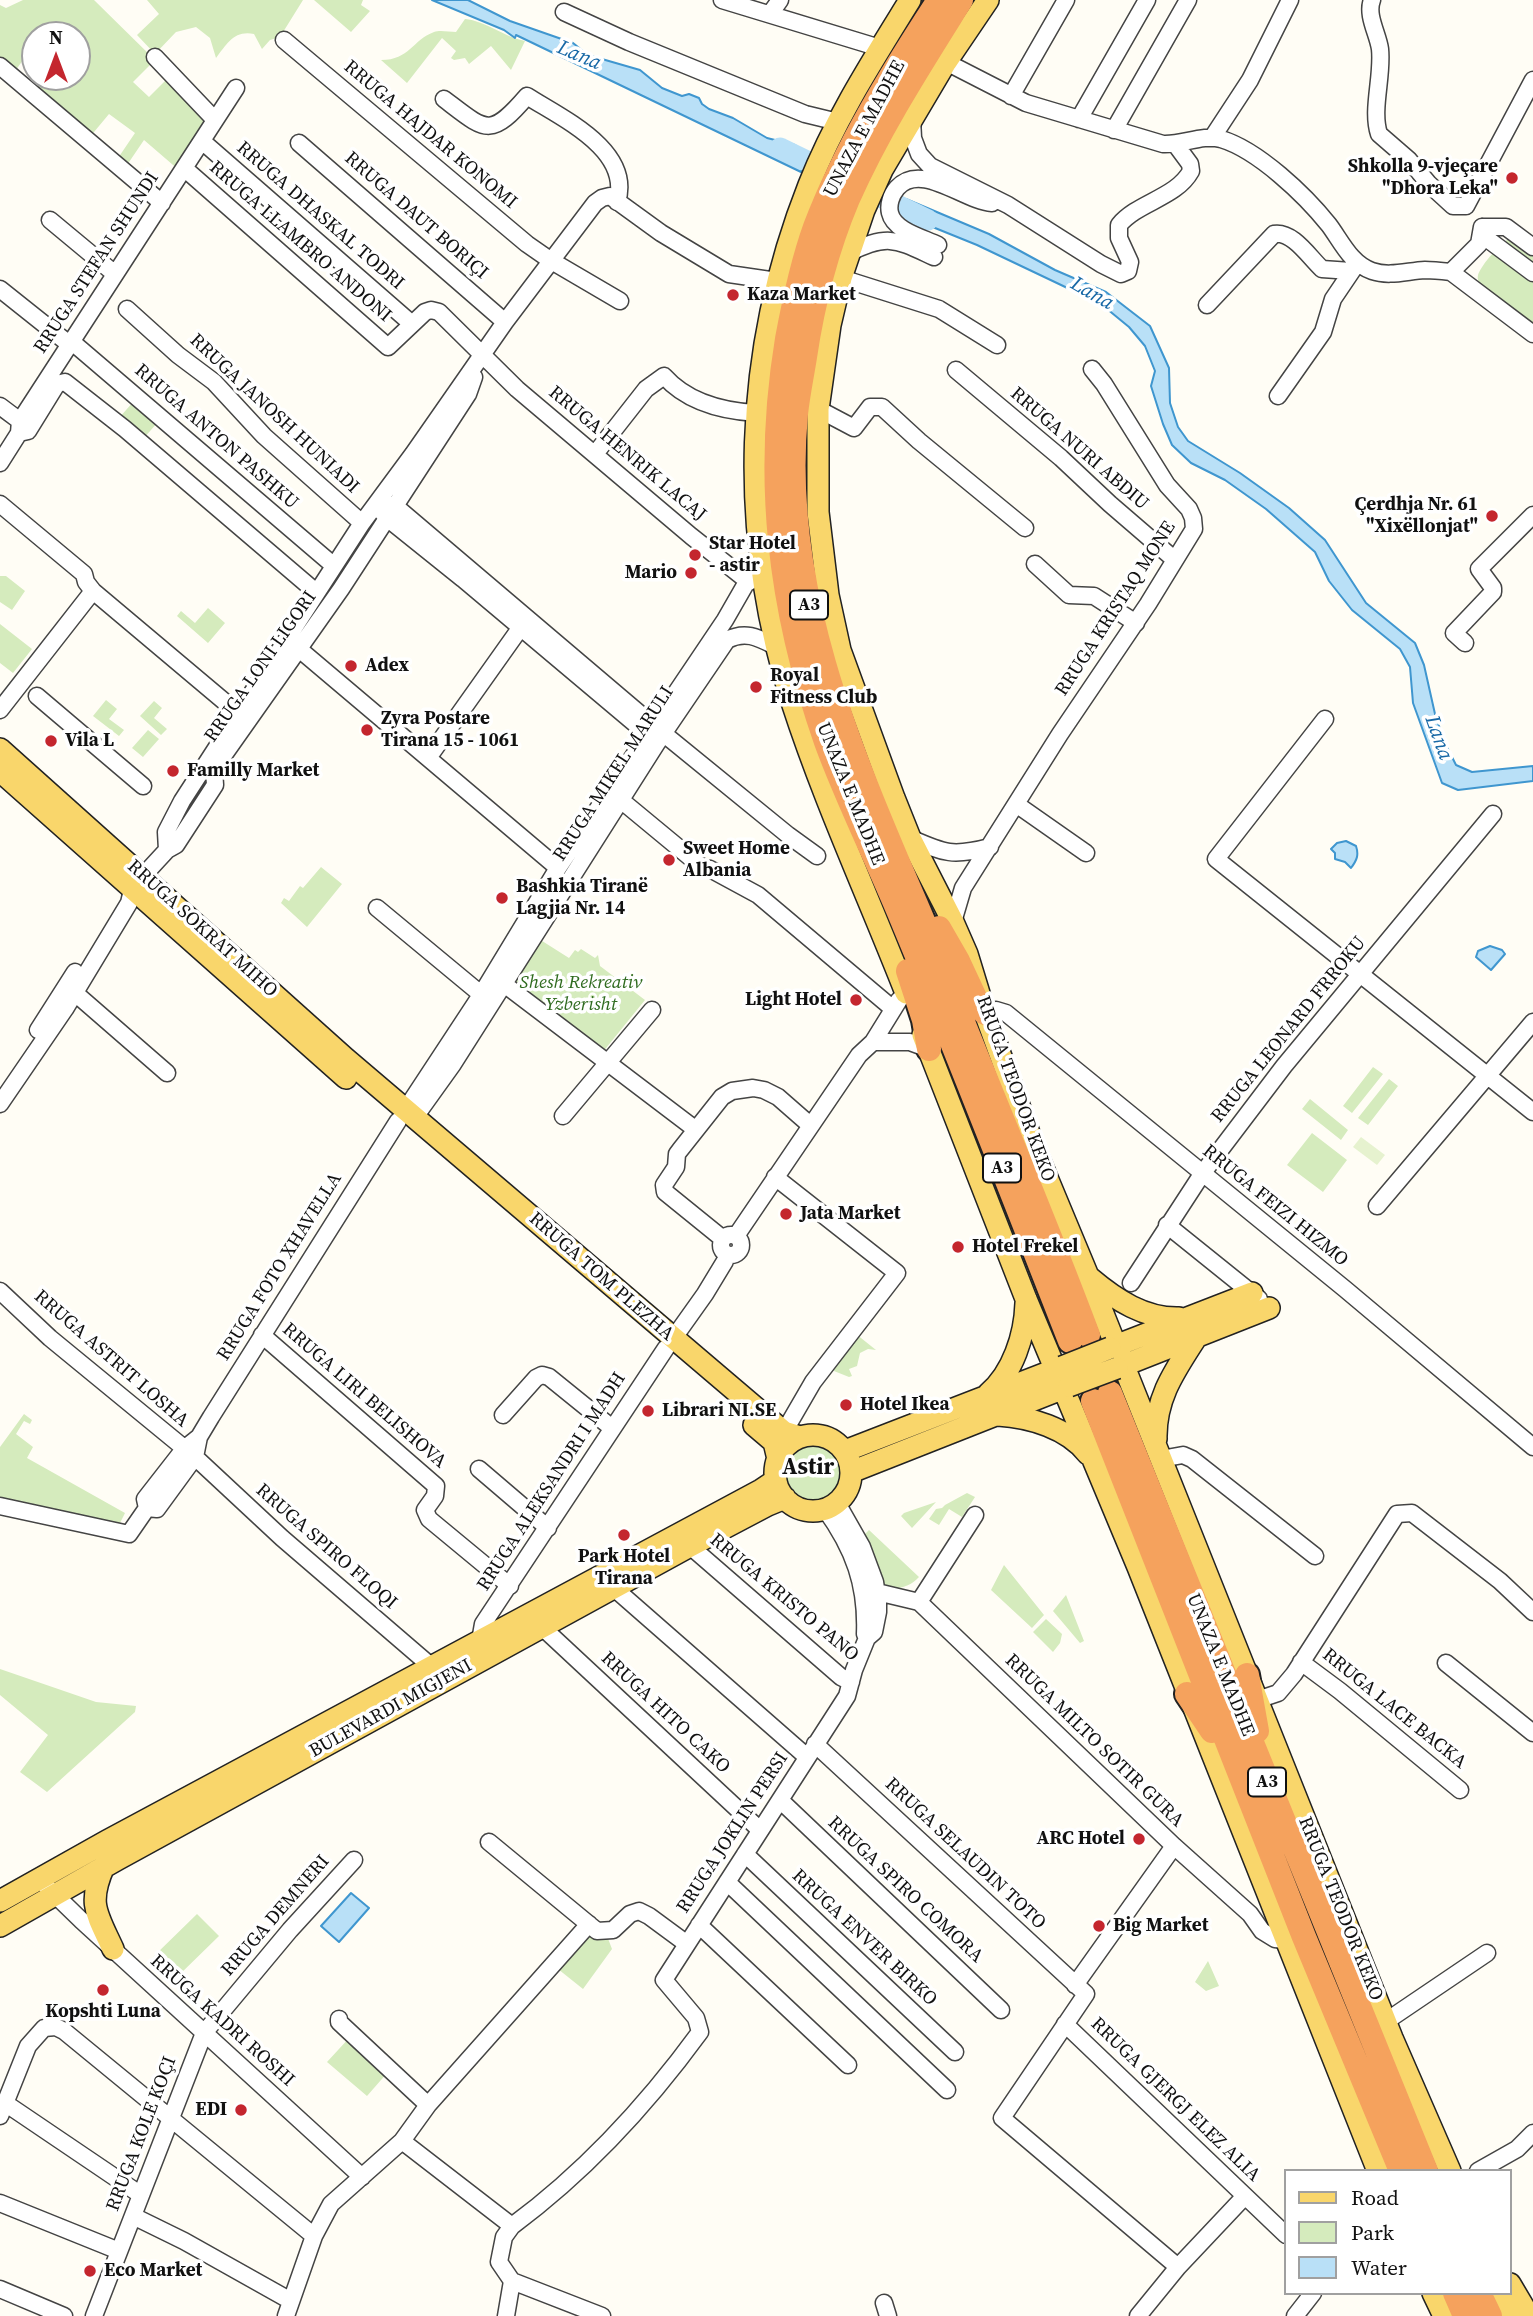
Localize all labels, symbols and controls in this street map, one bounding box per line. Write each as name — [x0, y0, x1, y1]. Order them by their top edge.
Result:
north arrow — [21, 21, 91, 91]
text: N — [49, 24, 63, 50]
water label: Lana — [553, 35, 605, 77]
street label: RRUGA HAJDAR KONOMI — [339, 56, 521, 214]
street label: UNAZA E MADHE — [819, 57, 911, 201]
street label: RRUGA DHASKAL TODRI — [231, 137, 409, 295]
street label: RRUGA DAUT BORIÇI — [339, 147, 493, 285]
place label: Shkolla 9-vjeçare "Dhora Leka" — [1348, 156, 1498, 200]
street label: RRUGA LLAMBRO ANDONI — [204, 157, 396, 327]
street label: RRUGA STEFAN SHUNDI — [30, 168, 164, 358]
marker: Shkolla 9-vjeçare "Dhora Leka" — [1504, 170, 1520, 186]
water label: Lana — [1066, 272, 1118, 316]
place label: Kaza Market — [747, 284, 856, 306]
marker: Kaza Market — [725, 287, 741, 303]
street label: RRUGA JANOSH HUNIADI — [184, 329, 364, 499]
street label: RRUGA ANTON PASHKU — [129, 360, 303, 514]
street label: RRUGA HENRIK LACAJ — [544, 381, 710, 527]
street label: RRUGA NURI ABDIU — [1005, 383, 1153, 515]
place label: Çerdhja Nr. 61 "Xixëllonjat" — [1354, 494, 1478, 538]
marker: Çerdhja Nr. 61 "Xixëllonjat" — [1484, 508, 1500, 524]
street label: RRUGA KRISTAQ MONE — [1051, 517, 1181, 701]
place label: Star Hotel - astir — [709, 533, 796, 577]
marker: Star Hotel - astir — [687, 547, 703, 563]
place label: Mario — [625, 562, 677, 584]
marker: Mario — [683, 565, 699, 581]
street label: RRUGA LONI LIGORI — [200, 587, 322, 747]
road number: A3 — [790, 590, 828, 620]
place label: Adex — [365, 655, 409, 677]
marker: Adex — [343, 658, 359, 674]
place label: Royal Fitness Club — [770, 665, 877, 709]
marker: Royal Fitness Club — [748, 679, 764, 695]
street label: RRUGA MIKEL MARULI — [549, 682, 679, 866]
place label: Zyra Postare Tirana 15 - 1061 — [381, 708, 519, 752]
water label: Lana — [1418, 712, 1458, 764]
street label: UNAZA E MADHE — [811, 719, 889, 869]
marker: Zyra Postare Tirana 15 - 1061 — [359, 722, 375, 738]
place label: Vila L — [65, 730, 114, 752]
marker: Vila L — [43, 733, 59, 749]
place label: Familly Market — [187, 760, 319, 782]
marker: Familly Market — [165, 763, 181, 779]
place label: Sweet Home Albania — [683, 838, 790, 882]
marker: Sweet Home Albania — [661, 852, 677, 868]
street label: RRUGA SOKRAT MIHO — [122, 855, 282, 1003]
place label: Bashkia Tiranë Lagjia Nr. 14 — [516, 876, 648, 920]
marker: Bashkia Tiranë Lagjia Nr. 14 — [494, 890, 510, 906]
street label: RRUGA LEONARD FRROKU — [1207, 932, 1371, 1128]
park label: Shesh Rekreativ Yzberisht — [520, 972, 642, 1016]
place label: Light Hotel — [745, 989, 842, 1011]
marker: Light Hotel — [848, 992, 864, 1008]
street label: RRUGA TEODOR KEKO — [971, 993, 1059, 1185]
street label: RRUGA FEIZI HIZMO — [1197, 1140, 1353, 1272]
road number: A3 — [983, 1154, 1021, 1182]
street label: RRUGA FOTO XHAVELLA — [213, 1169, 347, 1365]
place label: Jata Market — [800, 1203, 900, 1225]
marker: Jata Market — [778, 1206, 794, 1222]
street label: RRUGA TOM PLEZHA — [524, 1208, 678, 1346]
place label: Hotel Frekel — [972, 1236, 1078, 1258]
marker: Hotel Frekel — [950, 1239, 966, 1255]
street label: RRUGA ASTRIT LOSHA — [29, 1286, 193, 1432]
street label: RRUGA LIRI BELISHOVA — [277, 1319, 451, 1473]
street label: RRUGA ALEKSANDRI I MADH — [473, 1368, 631, 1596]
place label: Hotel Ikea — [860, 1394, 949, 1416]
marker: Hotel Ikea — [838, 1397, 854, 1413]
place label: Librari NI.SE — [662, 1400, 776, 1422]
marker: Librari NI.SE — [640, 1403, 656, 1419]
district label: Astir — [782, 1454, 834, 1482]
street label: RRUGA SPIRO FLOQI — [251, 1479, 401, 1615]
marker: Park Hotel Tirana — [616, 1527, 632, 1543]
street label: RRUGA KRISTO PANO — [705, 1529, 863, 1667]
place label: Park Hotel Tirana — [578, 1546, 670, 1590]
street label: UNAZA E MADHE — [1181, 1590, 1259, 1740]
street label: RRUGA LACE BACKA — [1317, 1644, 1471, 1774]
street label: RRUGA HITO CAKO — [596, 1647, 734, 1779]
street label: RRUGA MILTO SOTIR GURA — [1000, 1649, 1188, 1833]
street label: BULEVARDI MIGJENI — [306, 1655, 476, 1763]
street label: RRUGA JOKLIN PERSI — [672, 1748, 794, 1918]
road number: A3 — [1248, 1768, 1286, 1797]
street label: RRUGA SELAUDIN TOTO — [880, 1773, 1050, 1935]
street label: RRUGA SPIRO COMORA — [822, 1812, 988, 1968]
street label: RRUGA TEODOR KEKO — [1293, 1814, 1387, 2004]
place label: ARC Hotel — [1037, 1828, 1125, 1850]
marker: ARC Hotel — [1131, 1831, 1147, 1847]
street label: RRUGA DEMNERI — [217, 1851, 335, 1981]
street label: RRUGA ENVER BIRKO — [787, 1865, 941, 2011]
place label: Big Market — [1113, 1915, 1209, 1937]
marker: Big Market — [1091, 1918, 1107, 1934]
street label: RRUGA KADRI ROSHI — [145, 1950, 299, 2092]
marker: Kopshti Luna — [95, 1982, 111, 1998]
place label: Kopshti Luna — [45, 2001, 161, 2023]
street label: RRUGA GJERGJ ELEZ ALIA — [1085, 2013, 1265, 2187]
street label: RRUGA KOLE KOÇI — [102, 2053, 182, 2215]
place label: EDI — [195, 2099, 227, 2121]
marker: EDI — [233, 2102, 249, 2118]
legend — [1284, 2169, 1512, 2295]
text: Road — [1351, 2183, 1399, 2212]
text: Park — [1351, 2218, 1394, 2247]
text: Water — [1351, 2253, 1407, 2282]
place label: Eco Market — [104, 2260, 202, 2282]
marker: Eco Market — [82, 2263, 98, 2279]

